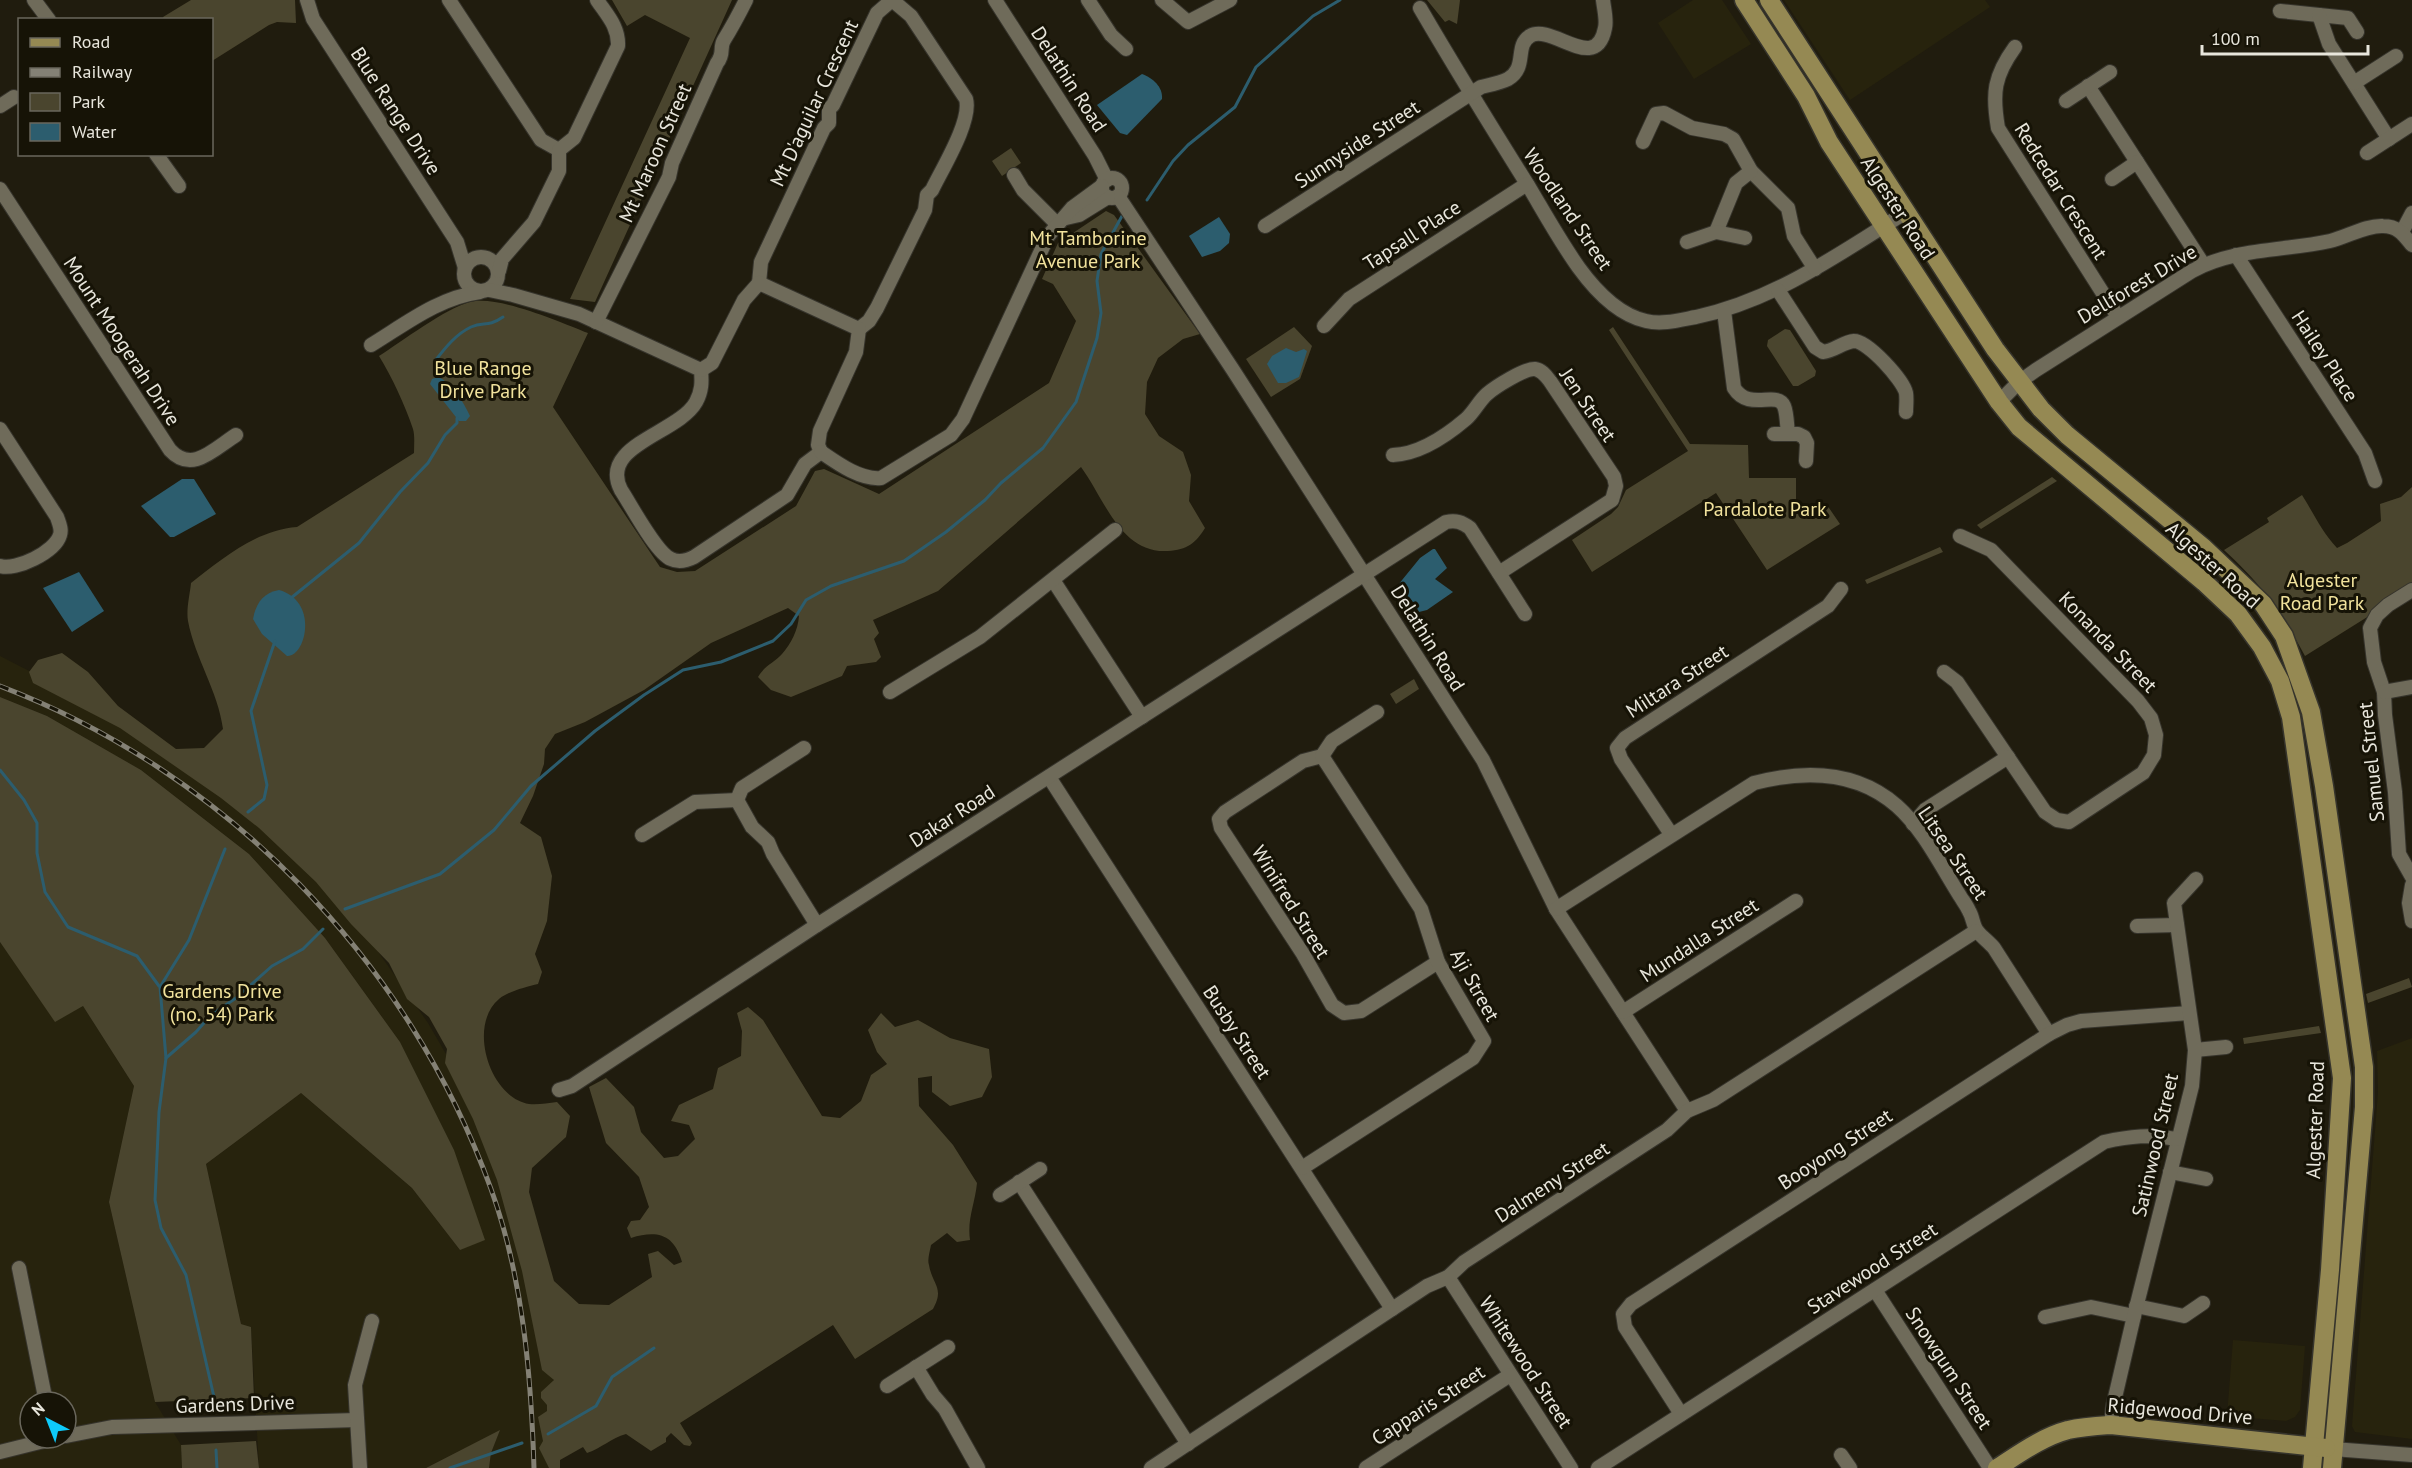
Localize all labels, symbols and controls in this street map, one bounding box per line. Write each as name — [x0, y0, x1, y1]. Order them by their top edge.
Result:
street label: Mt D'aguilar Crescent — [764, 15, 864, 190]
legend — [18, 18, 213, 156]
scale bar — [2202, 18, 2368, 56]
street label: Delathin Road — [1025, 21, 1113, 137]
text: 100 m — [2211, 27, 2260, 50]
text: Road — [72, 30, 110, 53]
street label: Blue Range Drive — [345, 42, 447, 180]
text: Railway — [72, 60, 133, 83]
street label: Mt Maroon Street — [613, 79, 697, 226]
text: Park — [72, 90, 105, 113]
street label: Sunnyside Street — [1290, 94, 1425, 194]
street label: Redcedar Crescent — [2009, 118, 2114, 264]
text: Water — [72, 120, 116, 143]
street label: Woodland Street — [1518, 143, 1619, 275]
street label: Algester Road — [1855, 151, 1941, 265]
street label: Tapsall Place — [1358, 194, 1466, 276]
park label: Mt Tamborine Avenue Park — [1029, 225, 1147, 274]
street label: Dellforest Drive — [2073, 238, 2201, 330]
street label: Mount Moogerah Drive — [58, 252, 186, 430]
street label: Hailey Place — [2286, 305, 2364, 407]
park label: Blue Range Drive Park — [434, 355, 532, 404]
street label: Jen Street — [1553, 362, 1622, 447]
park label: Pardalote Park — [1703, 496, 1827, 522]
street label: Algester Road — [2160, 516, 2266, 614]
park label: Algester Road Park — [2280, 567, 2365, 616]
street label: Delathin Road — [1385, 580, 1471, 696]
street label: Konanda Street — [2053, 586, 2163, 698]
street label: Miltara Street — [1621, 638, 1733, 724]
street label: Samuel Street — [2352, 701, 2390, 823]
street label: Dakar Road — [904, 779, 1000, 853]
street label: Litsea Street — [1912, 801, 1994, 905]
street label: Winifred Street — [1246, 841, 1336, 964]
street label: Mundalla Street — [1635, 892, 1763, 988]
street label: Aji Street — [1445, 944, 1506, 1026]
park label: Gardens Drive (no. 54) Park — [162, 978, 282, 1027]
street label: Busby Street — [1197, 980, 1277, 1084]
street label: Algester Road — [2300, 1061, 2330, 1179]
street label: Satinwood Street — [2126, 1070, 2184, 1219]
street label: Booyong Street — [1773, 1102, 1897, 1196]
street label: Dalmeny Street — [1490, 1135, 1614, 1229]
street label: Stavewood Street — [1802, 1216, 1942, 1320]
street label: Whitewood Street — [1474, 1291, 1579, 1433]
street label: Snowgum Street — [1900, 1302, 1998, 1434]
street label: Capparis Street — [1367, 1359, 1490, 1451]
street label: Gardens Drive — [175, 1389, 295, 1419]
north arrow — [18, 1390, 78, 1450]
street label: Ridgewood Drive — [2106, 1392, 2254, 1430]
text: N — [27, 1398, 49, 1420]

